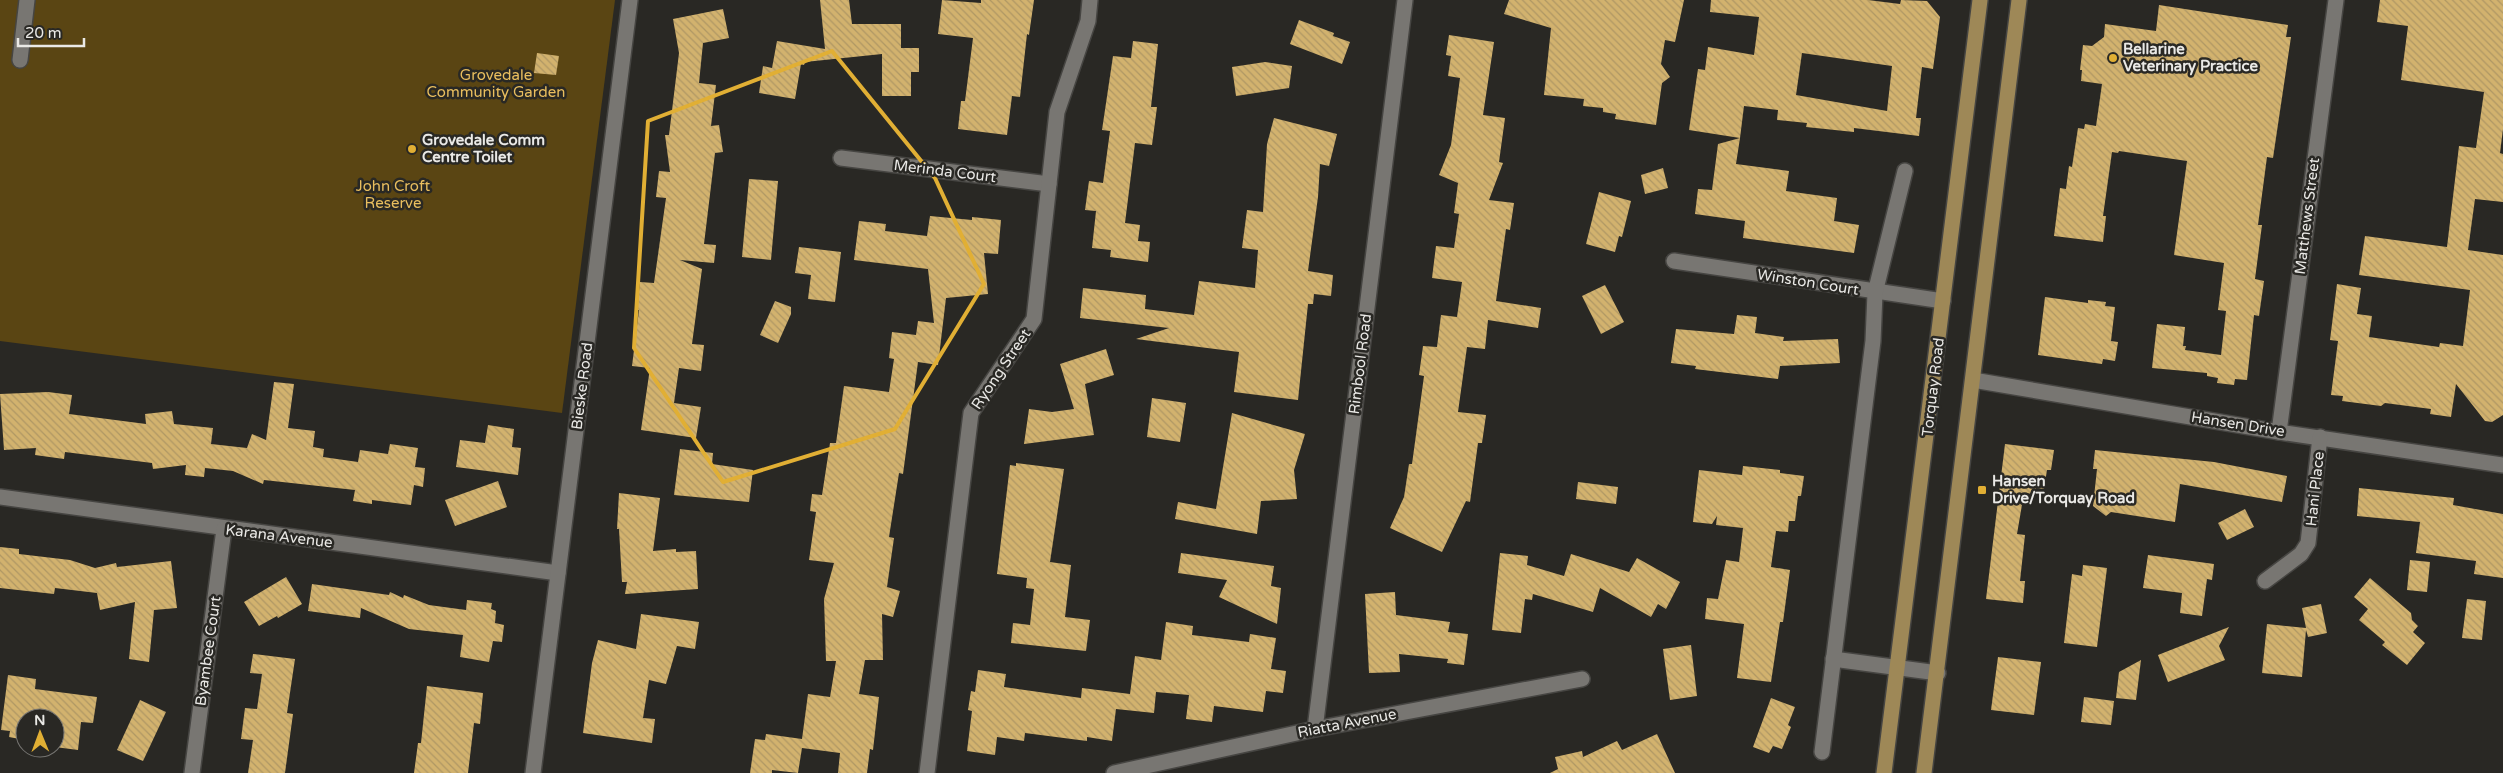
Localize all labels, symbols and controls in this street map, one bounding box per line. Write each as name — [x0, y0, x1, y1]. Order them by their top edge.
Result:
scale bar — [18, 15, 84, 47]
text: 20 m — [25, 24, 62, 42]
place label: Bellarine Veterinary Practice — [2123, 40, 2258, 76]
marker: Bellarine Veterinary Practice — [2107, 52, 2119, 64]
park label: Grovedale Community Garden — [427, 66, 565, 101]
place label: Grovedale Comm Centre Toilet — [422, 131, 545, 166]
marker: Grovedale Comm Centre Toilet — [406, 143, 418, 155]
street label: Merinda Court — [893, 156, 998, 186]
street label: Matthews Street — [2291, 156, 2323, 275]
park label: John Croft Reserve — [356, 177, 431, 212]
street label: Winston Court — [1756, 265, 1860, 299]
street label: Rimbool Road — [1345, 313, 1375, 415]
street label: Ryong Street — [968, 325, 1035, 413]
street label: Torquay Road — [1918, 337, 1948, 437]
street label: Bieske Road — [568, 341, 596, 431]
street label: Hansen Drive — [2190, 408, 2286, 440]
street label: Hani Place — [2302, 451, 2328, 527]
place label: Hansen Drive/Torquay Road — [1992, 472, 2135, 508]
marker: Hansen Drive/Torquay Road — [1976, 484, 1988, 496]
street label: Karana Avenue — [224, 520, 334, 552]
street label: Byambee Court — [191, 595, 225, 707]
street label: Riatta Avenue — [1296, 705, 1398, 741]
north arrow — [15, 708, 65, 758]
text: N — [34, 712, 46, 729]

